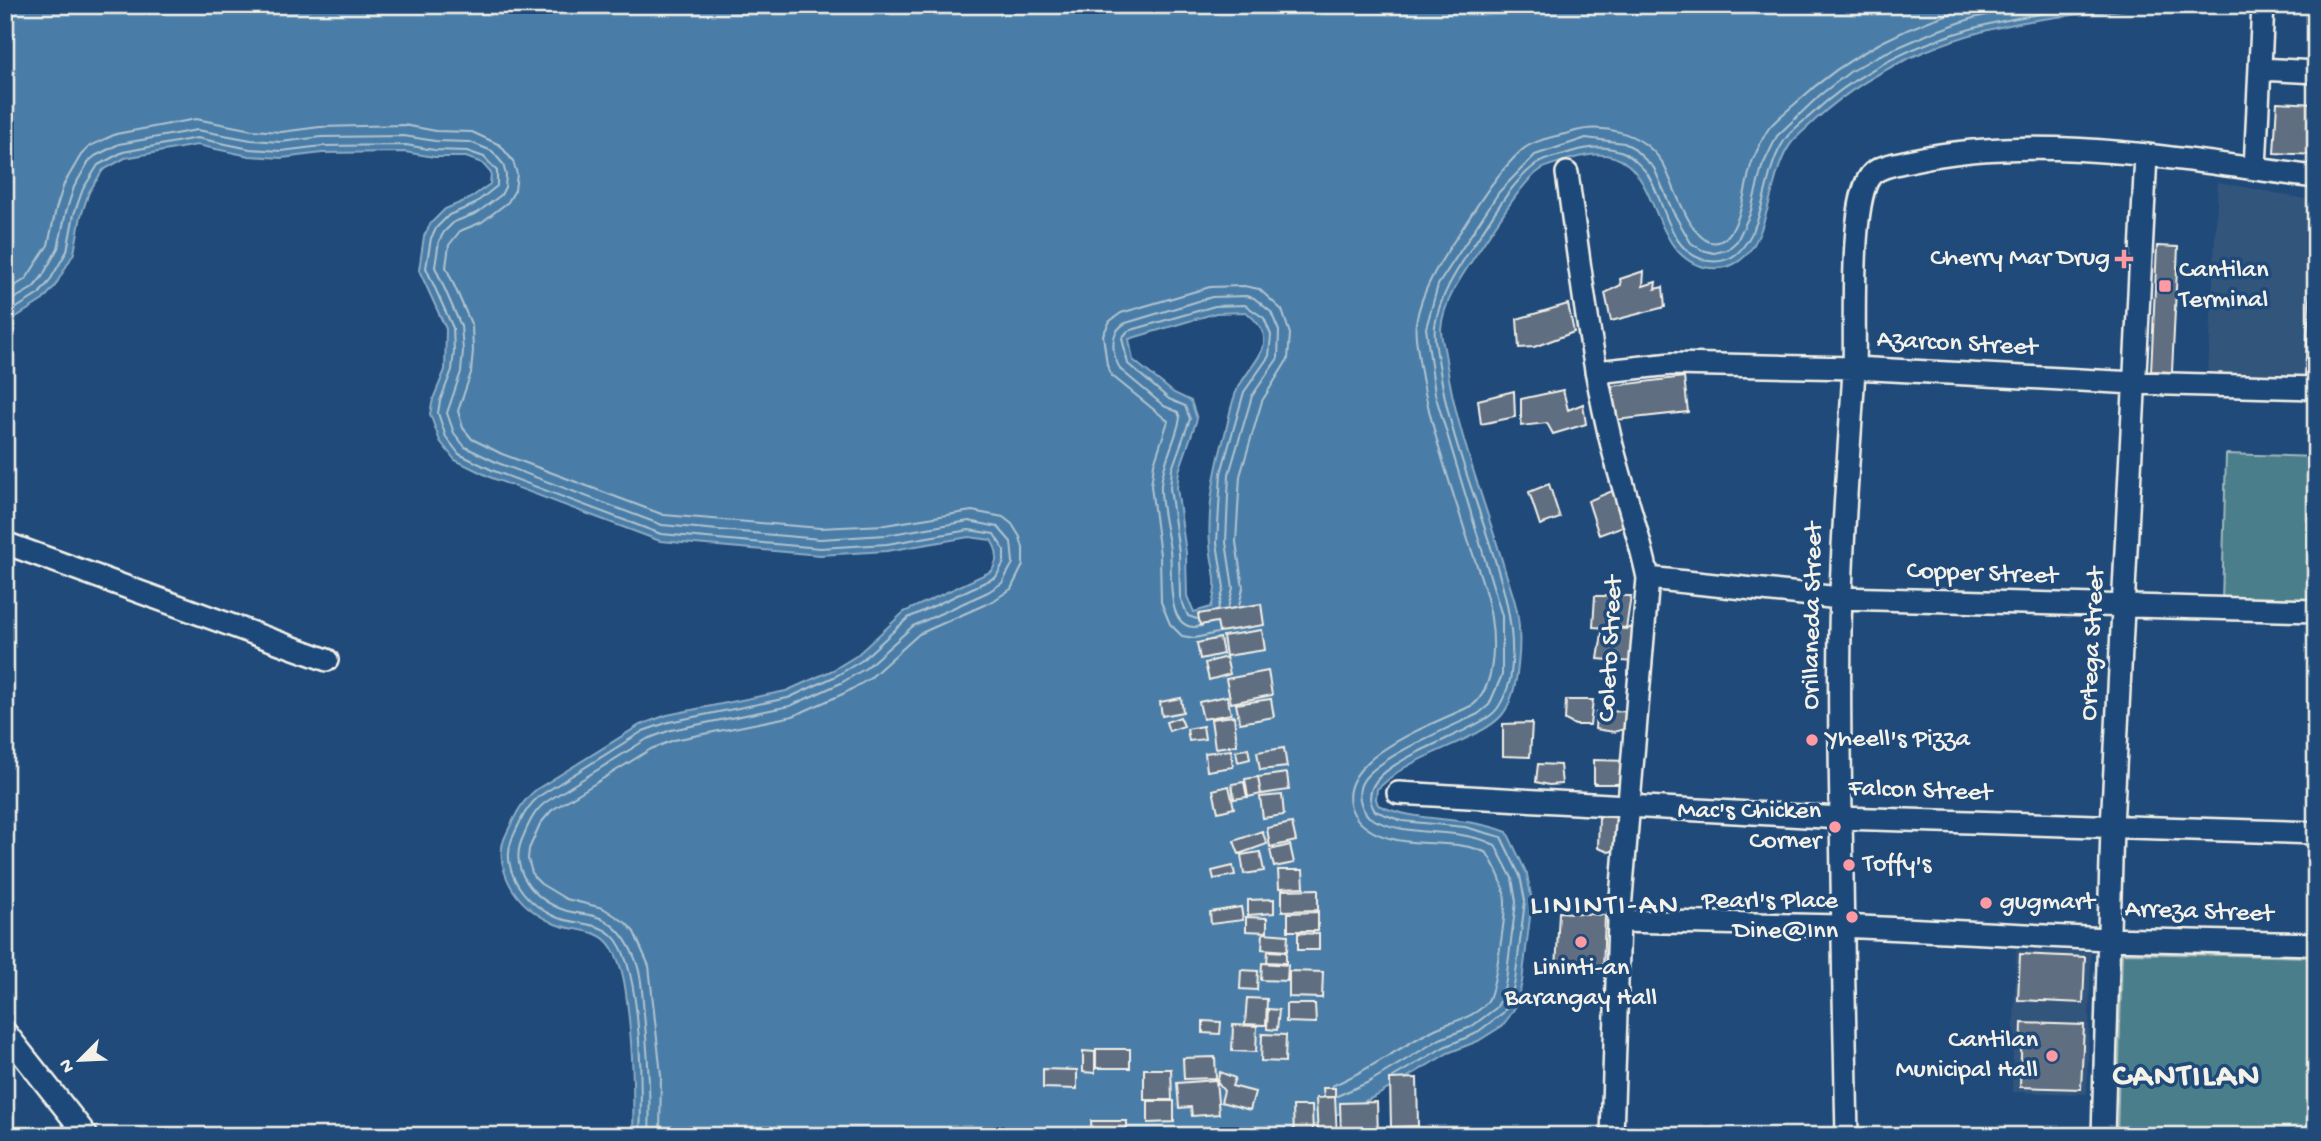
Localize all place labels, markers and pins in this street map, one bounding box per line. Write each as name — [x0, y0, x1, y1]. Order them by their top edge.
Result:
place label: Cherry Mar Drug — [1930, 244, 2110, 275]
marker: Cherry Mar Drug — [2116, 251, 2132, 267]
place label: Cantilan Terminal — [2177, 256, 2269, 317]
marker: Cantilan Terminal — [2157, 278, 2173, 294]
place label: Yheell's Pizza — [1824, 725, 1972, 756]
marker: Yheell's Pizza — [1804, 732, 1820, 748]
place label: Mac's Chicken Corner — [1677, 797, 1824, 858]
marker: Mac's Chicken Corner — [1827, 819, 1843, 835]
place label: Toffy's — [1861, 850, 1933, 881]
marker: Toffy's — [1841, 857, 1857, 873]
place label: Pearl's Place Dine@Inn — [1701, 887, 1839, 948]
place label: gugmart — [2000, 888, 2097, 919]
marker: gugmart — [1978, 895, 1994, 911]
marker: Pearl's Place Dine@Inn — [1844, 909, 1860, 925]
marker: Lininti-an Barangay Hall — [1573, 934, 1589, 950]
place label: Lininti-an Barangay Hall — [1504, 954, 1657, 1015]
place label: Cantilan Municipal Hall — [1895, 1026, 2039, 1087]
marker: Cantilan Municipal Hall — [2044, 1048, 2060, 1064]

